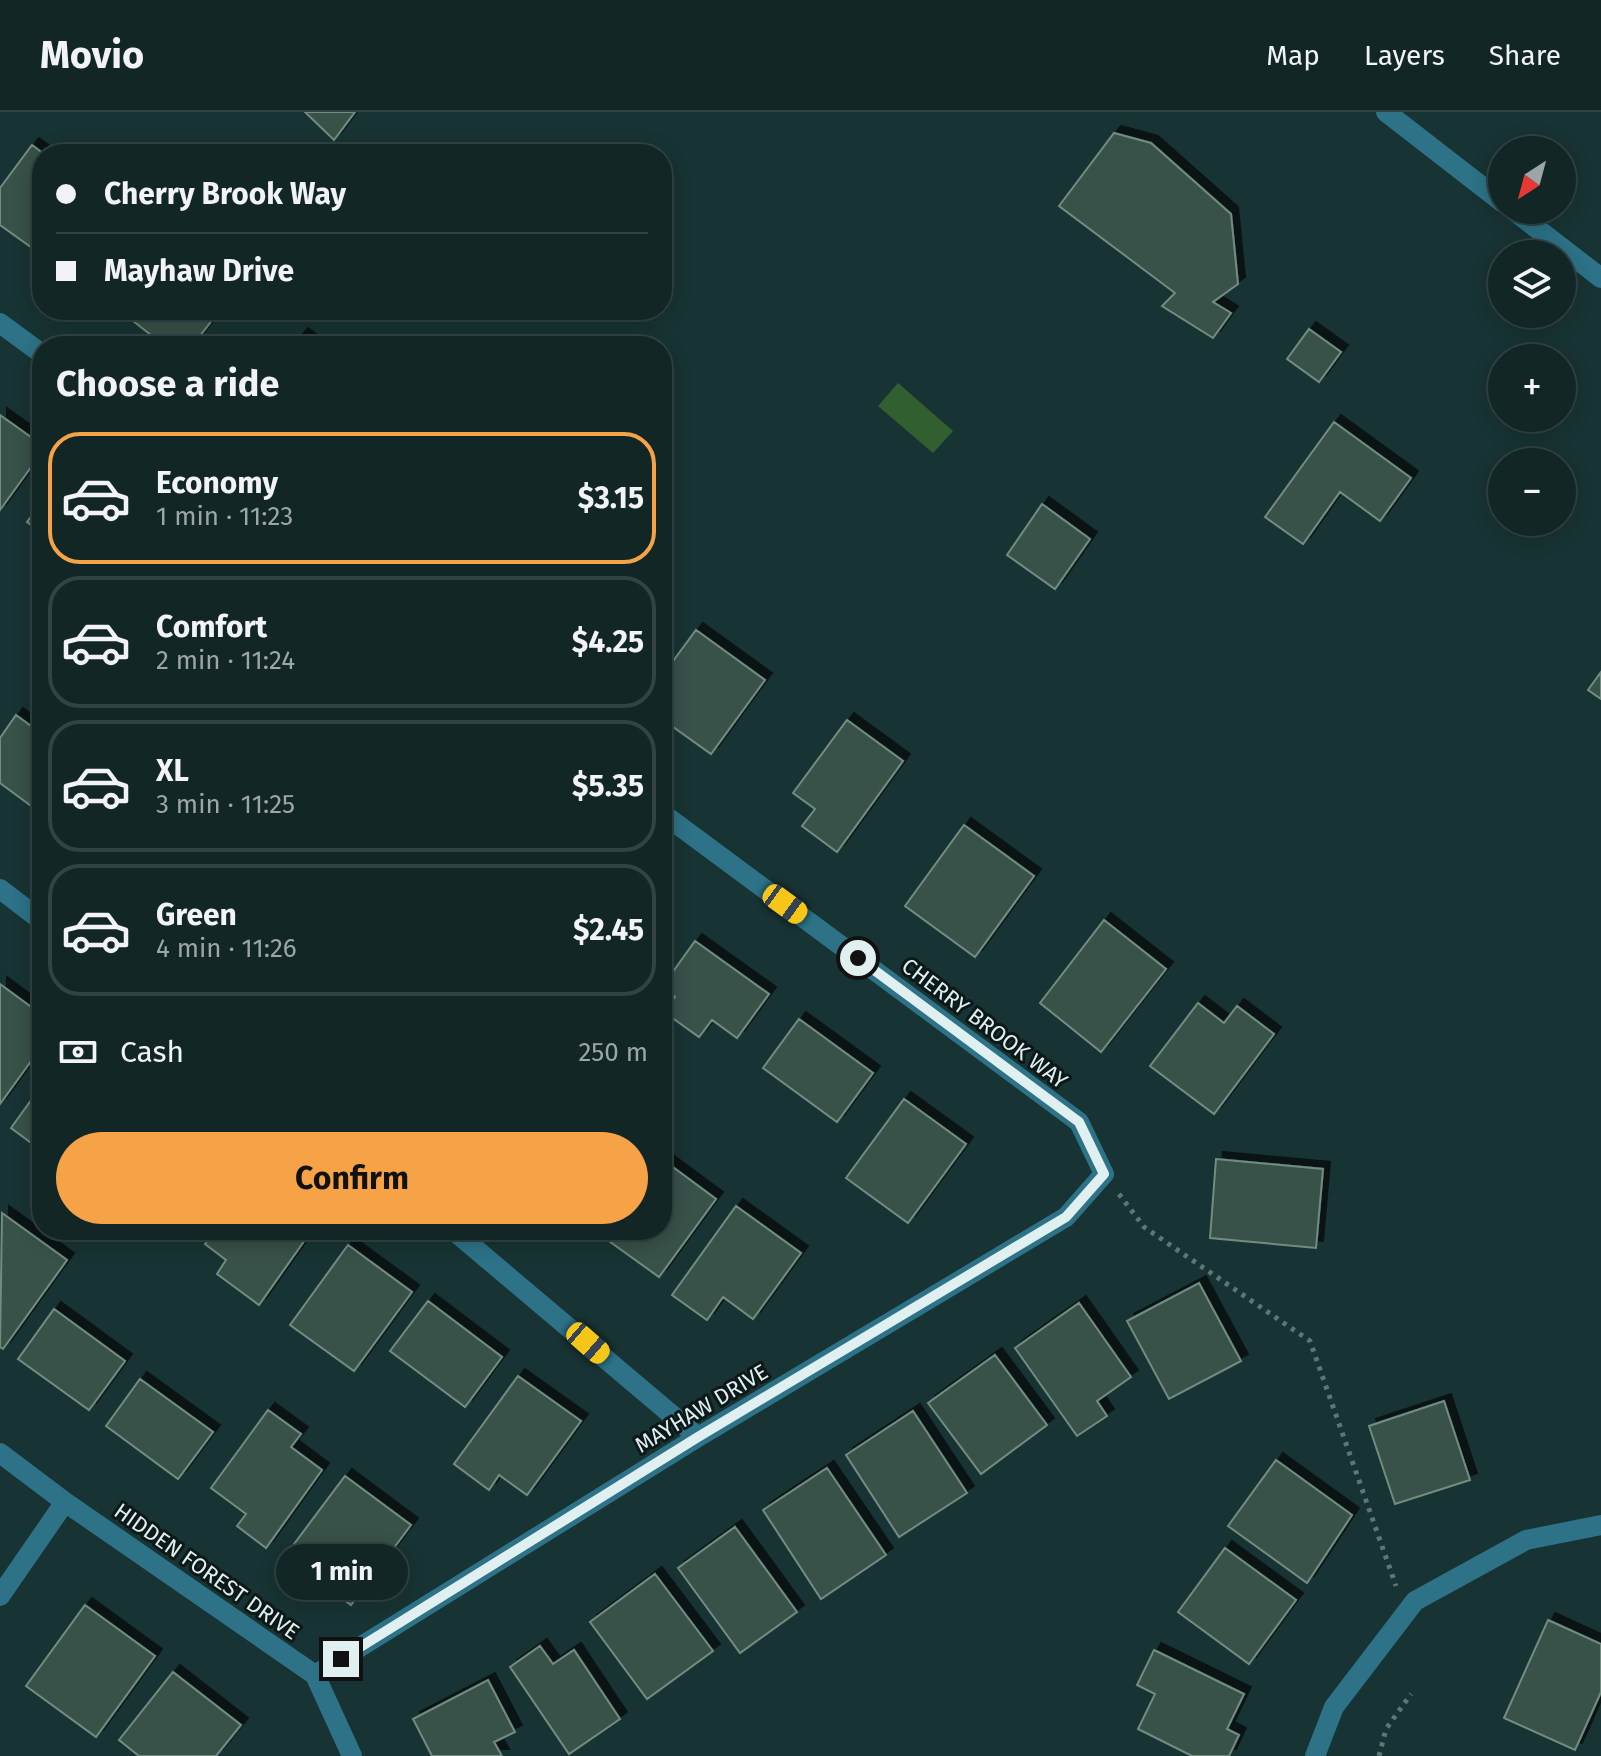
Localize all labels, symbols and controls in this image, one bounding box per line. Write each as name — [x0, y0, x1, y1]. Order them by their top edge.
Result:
text: Movio — [40, 32, 144, 78]
text: Map — [1266, 39, 1320, 72]
text: Layers — [1364, 39, 1445, 72]
text: Share — [1489, 39, 1561, 72]
north arrow — [1488, 136, 1576, 224]
map controls — [1488, 136, 1576, 536]
text: Cherry Brook Way — [104, 176, 346, 212]
button: layers — [1488, 240, 1576, 328]
text: Mayhaw Drive — [104, 253, 294, 289]
button: + — [1488, 344, 1576, 432]
text: Choose a ride — [56, 362, 279, 406]
button: − — [1488, 448, 1576, 536]
icon: car — [60, 462, 132, 534]
text: Economy — [156, 465, 278, 501]
text: $3.15 — [578, 480, 644, 516]
text: 1 min · 11:23 — [156, 501, 293, 532]
icon: car — [60, 606, 132, 678]
text: Comfort — [156, 609, 267, 645]
text: $4.25 — [572, 624, 644, 660]
text: 2 min · 11:24 — [156, 645, 295, 676]
icon: car — [60, 750, 132, 822]
text: XL — [156, 753, 189, 789]
text: $5.35 — [572, 768, 644, 804]
text: 3 min · 11:25 — [156, 789, 295, 820]
car — [759, 880, 811, 928]
icon: car — [60, 894, 132, 966]
text: Green — [156, 897, 237, 933]
text: $2.45 — [573, 912, 644, 948]
text: 4 min · 11:26 — [156, 933, 297, 964]
route start — [840, 940, 876, 976]
street label: CHERRY BROOK WAY — [896, 952, 1073, 1095]
icon: cash — [56, 1030, 100, 1074]
text: Cash — [120, 1034, 184, 1070]
text: 250 m — [578, 1037, 648, 1068]
button: Confirm — [56, 1132, 648, 1224]
car — [562, 1318, 614, 1368]
street label: MAYHAW DRIVE — [630, 1358, 773, 1459]
street label: HIDDEN FOREST DRIVE — [109, 1497, 304, 1645]
callout: 1 min — [275, 1543, 407, 1599]
text: 1 min — [311, 1556, 373, 1587]
route end — [323, 1641, 359, 1677]

